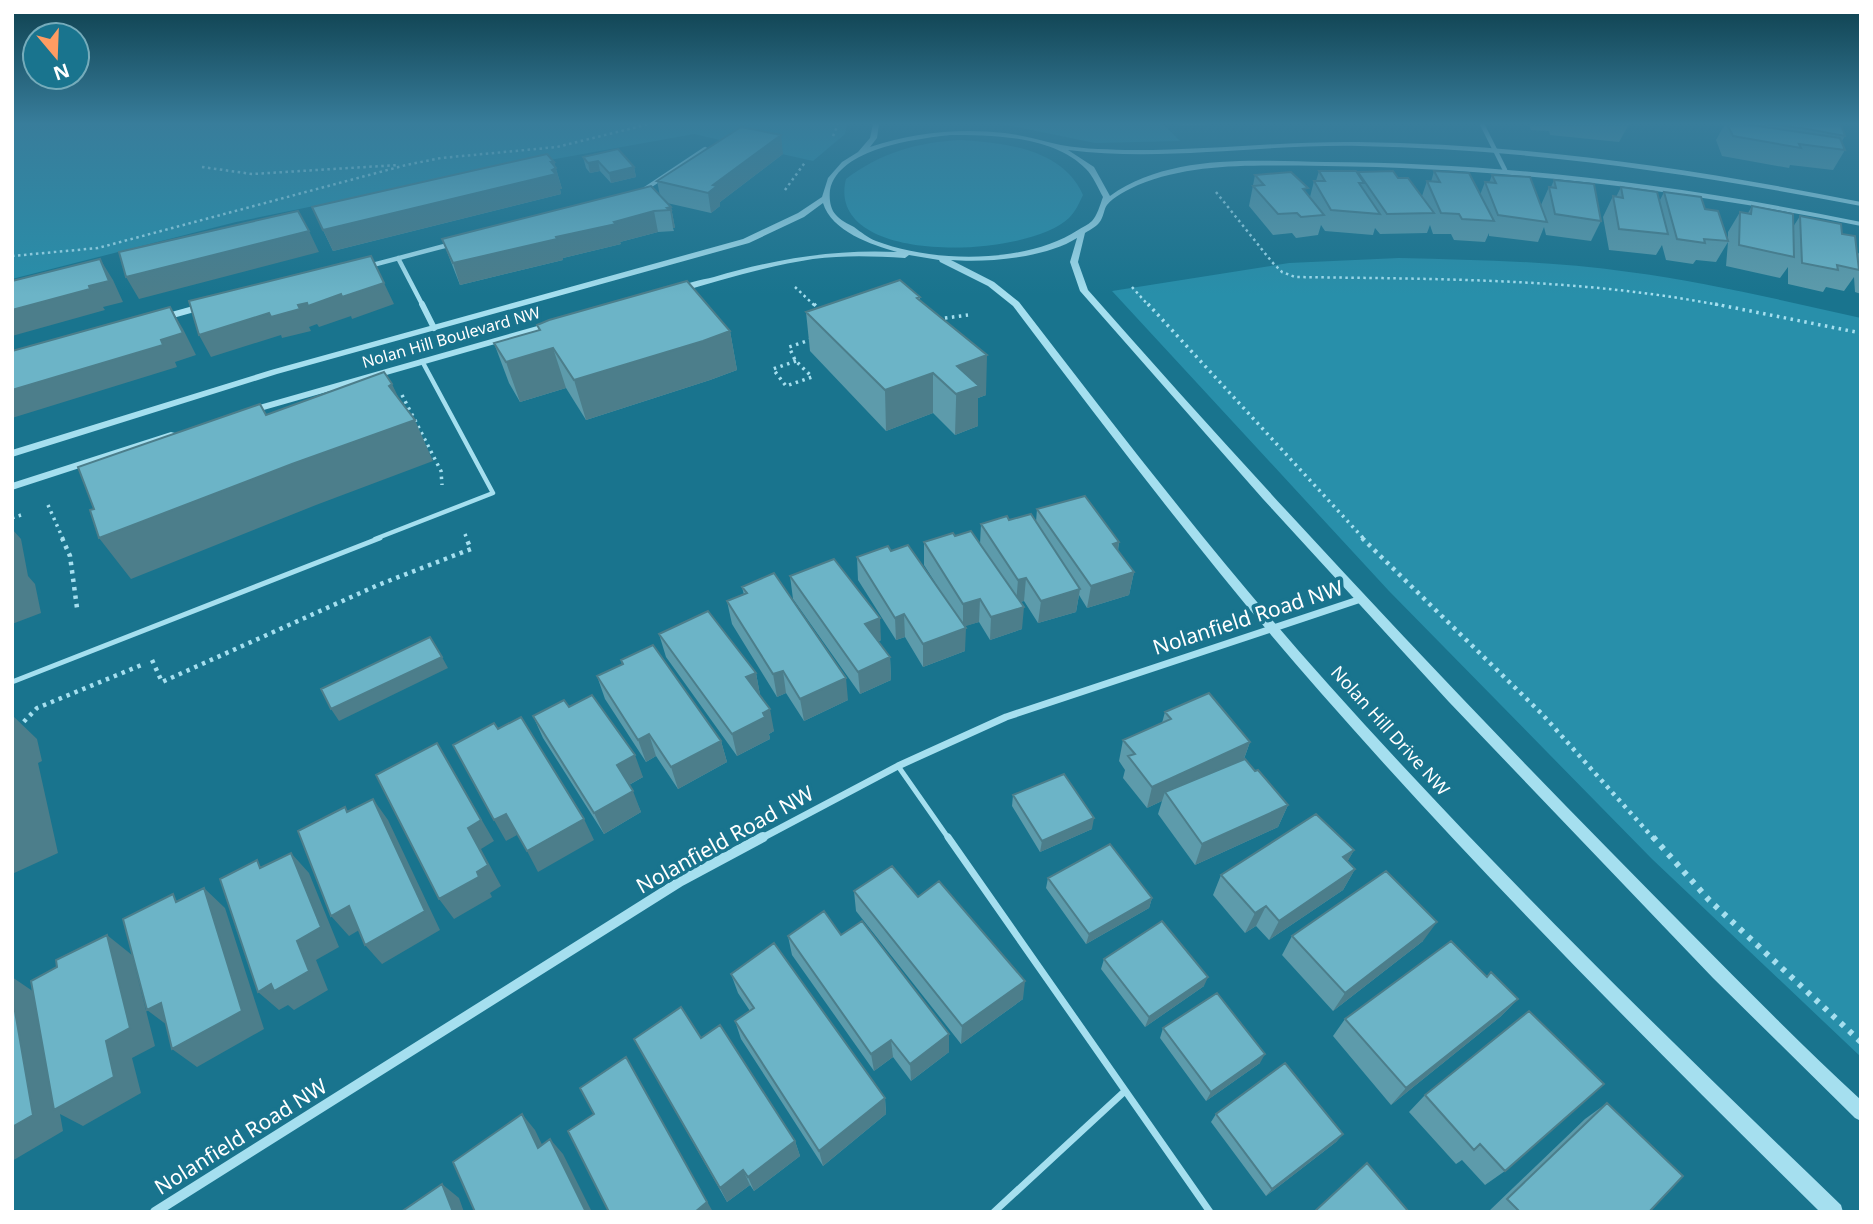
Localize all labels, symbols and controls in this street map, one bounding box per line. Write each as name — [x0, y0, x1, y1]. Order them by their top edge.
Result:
north arrow — [21, 21, 91, 91]
text: N — [50, 57, 73, 87]
street label: Nolan Hill Boulevard NW — [359, 301, 543, 373]
street label: Nolanfield Road NW — [1149, 573, 1347, 661]
street label: Nolan Hill Drive NW — [1326, 660, 1456, 800]
street label: Nolanfield Road NW — [631, 779, 819, 899]
street label: Nolanfield Road NW — [149, 1071, 332, 1201]

